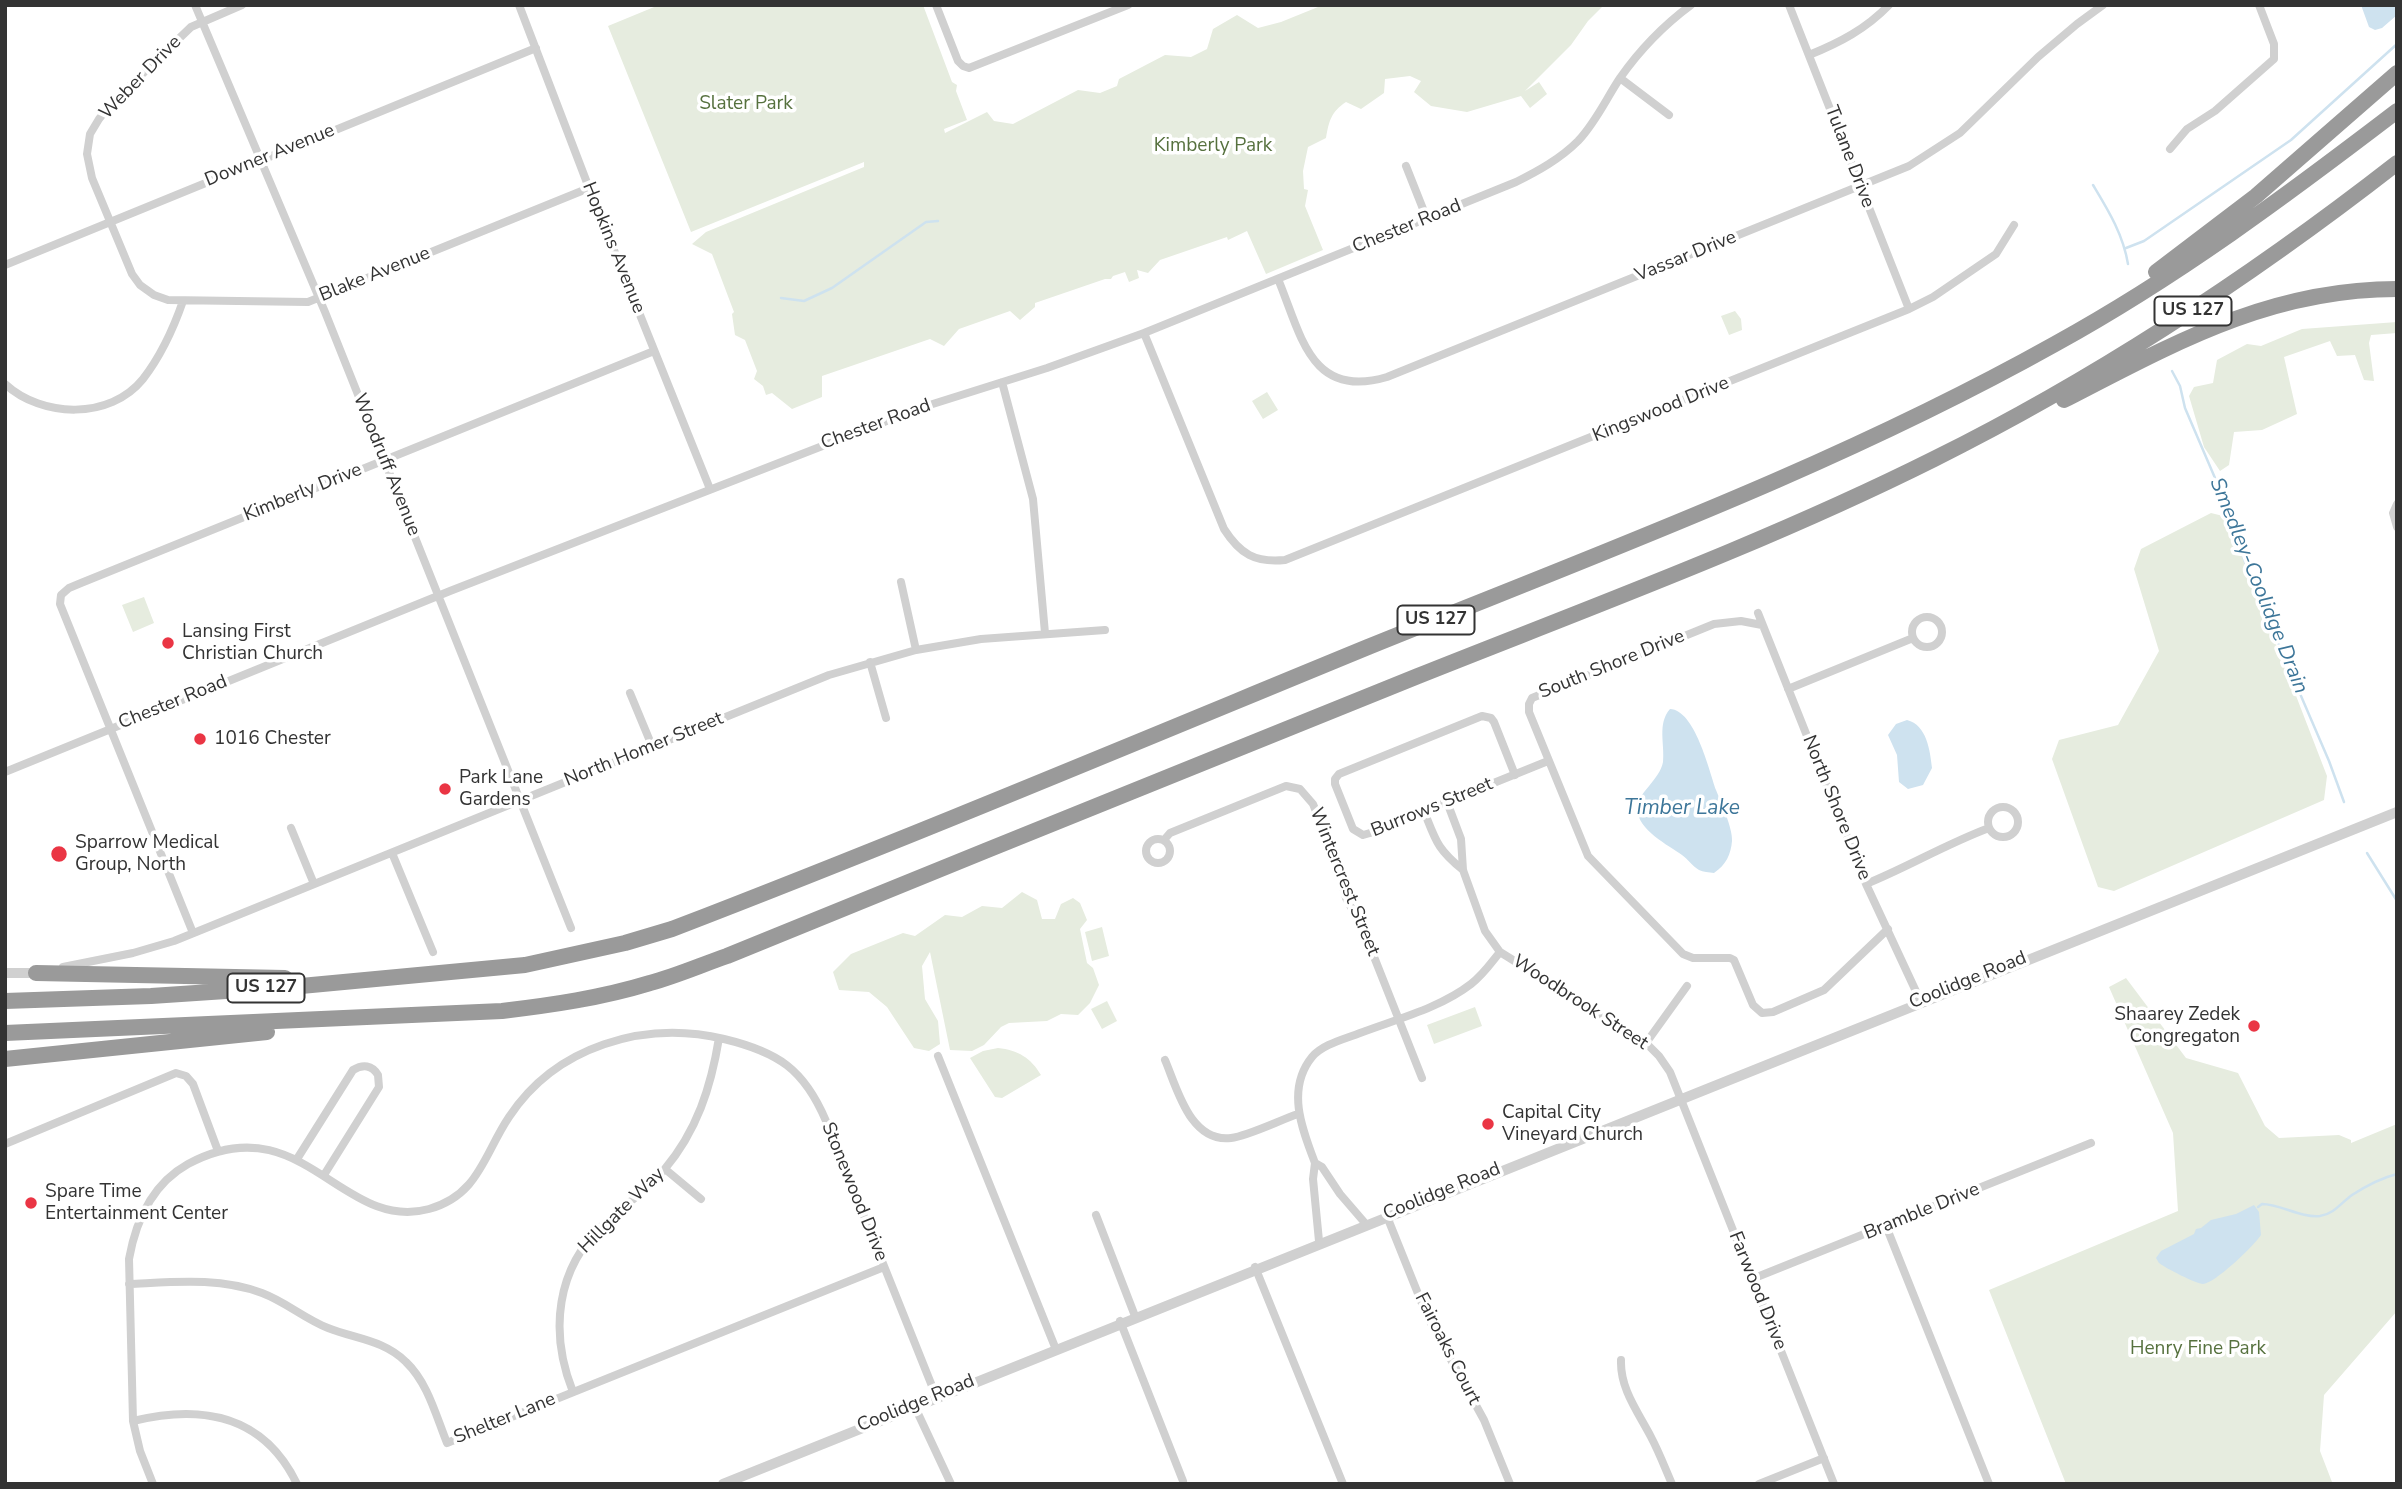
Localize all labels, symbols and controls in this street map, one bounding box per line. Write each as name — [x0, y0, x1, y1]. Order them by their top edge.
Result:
street label: Weber Drive — [95, 31, 187, 125]
park label: Slater Park — [699, 93, 793, 115]
street label: Tulane Drive — [1819, 103, 1879, 211]
street label: Downer Avenue — [202, 120, 338, 192]
park label: Kimberly Park — [1154, 135, 1272, 157]
street label: Hopkins Avenue — [576, 179, 650, 317]
street label: Chester Road — [1349, 195, 1465, 259]
street label: Vassar Drive — [1632, 226, 1740, 288]
street label: Blake Avenue — [316, 242, 434, 308]
road number: US 127 — [2154, 296, 2232, 326]
street label: Kingswood Drive — [1589, 372, 1733, 448]
street label: Woodruff Avenue — [347, 391, 425, 539]
street label: Chester Road — [818, 395, 934, 455]
street label: Kimberly Drive — [240, 459, 366, 527]
water label: Smedley-Coolidge Drain — [2203, 474, 2313, 698]
road number: US 127 — [1398, 606, 1474, 634]
place label: Lansing First Christian Church — [182, 621, 323, 665]
street label: South Shore Drive — [1536, 625, 1688, 705]
marker: Lansing First Christian Church — [160, 635, 176, 651]
street label: Chester Road — [115, 671, 231, 735]
street label: North Homer Street — [561, 708, 727, 792]
place label: 1016 Chester — [214, 728, 331, 750]
marker: 1016 Chester — [192, 731, 208, 747]
street label: North Shore Drive — [1797, 732, 1875, 884]
place label: Park Lane Gardens — [459, 767, 543, 811]
street label: Burrows Street — [1368, 773, 1496, 843]
marker: Park Lane Gardens — [437, 781, 453, 797]
water label: Timber Lake — [1624, 796, 1740, 822]
street label: Wintercrest Street — [1304, 805, 1384, 959]
place label: Sparrow Medical Group, North — [75, 832, 219, 876]
marker: Sparrow Medical Group, North — [49, 844, 69, 864]
street label: Coolidge Road — [1906, 947, 2030, 1015]
street label: Woodbrook Street — [1508, 951, 1652, 1055]
road number: US 127 — [228, 973, 304, 1002]
place label: Shaarey Zedek Congregaton — [2114, 1004, 2240, 1048]
marker: Shaarey Zedek Congregaton — [2246, 1018, 2262, 1034]
place label: Capital City Vineyard Church — [1502, 1102, 1643, 1146]
marker: Capital City Vineyard Church — [1480, 1116, 1496, 1132]
street label: Stonewood Drive — [816, 1119, 892, 1265]
street label: Coolidge Road — [1380, 1158, 1504, 1226]
street label: Hillgate Way — [574, 1163, 670, 1259]
street label: Bramble Drive — [1861, 1178, 1983, 1246]
place label: Spare Time Entertainment Center — [45, 1181, 228, 1225]
marker: Spare Time Entertainment Center — [23, 1195, 39, 1211]
street label: Farwood Drive — [1723, 1229, 1791, 1353]
street label: Fairoaks Court — [1409, 1289, 1485, 1409]
park label: Henry Fine Park — [2130, 1338, 2266, 1360]
street label: Coolidge Road — [854, 1370, 978, 1438]
street label: Shelter Lane — [451, 1388, 559, 1450]

